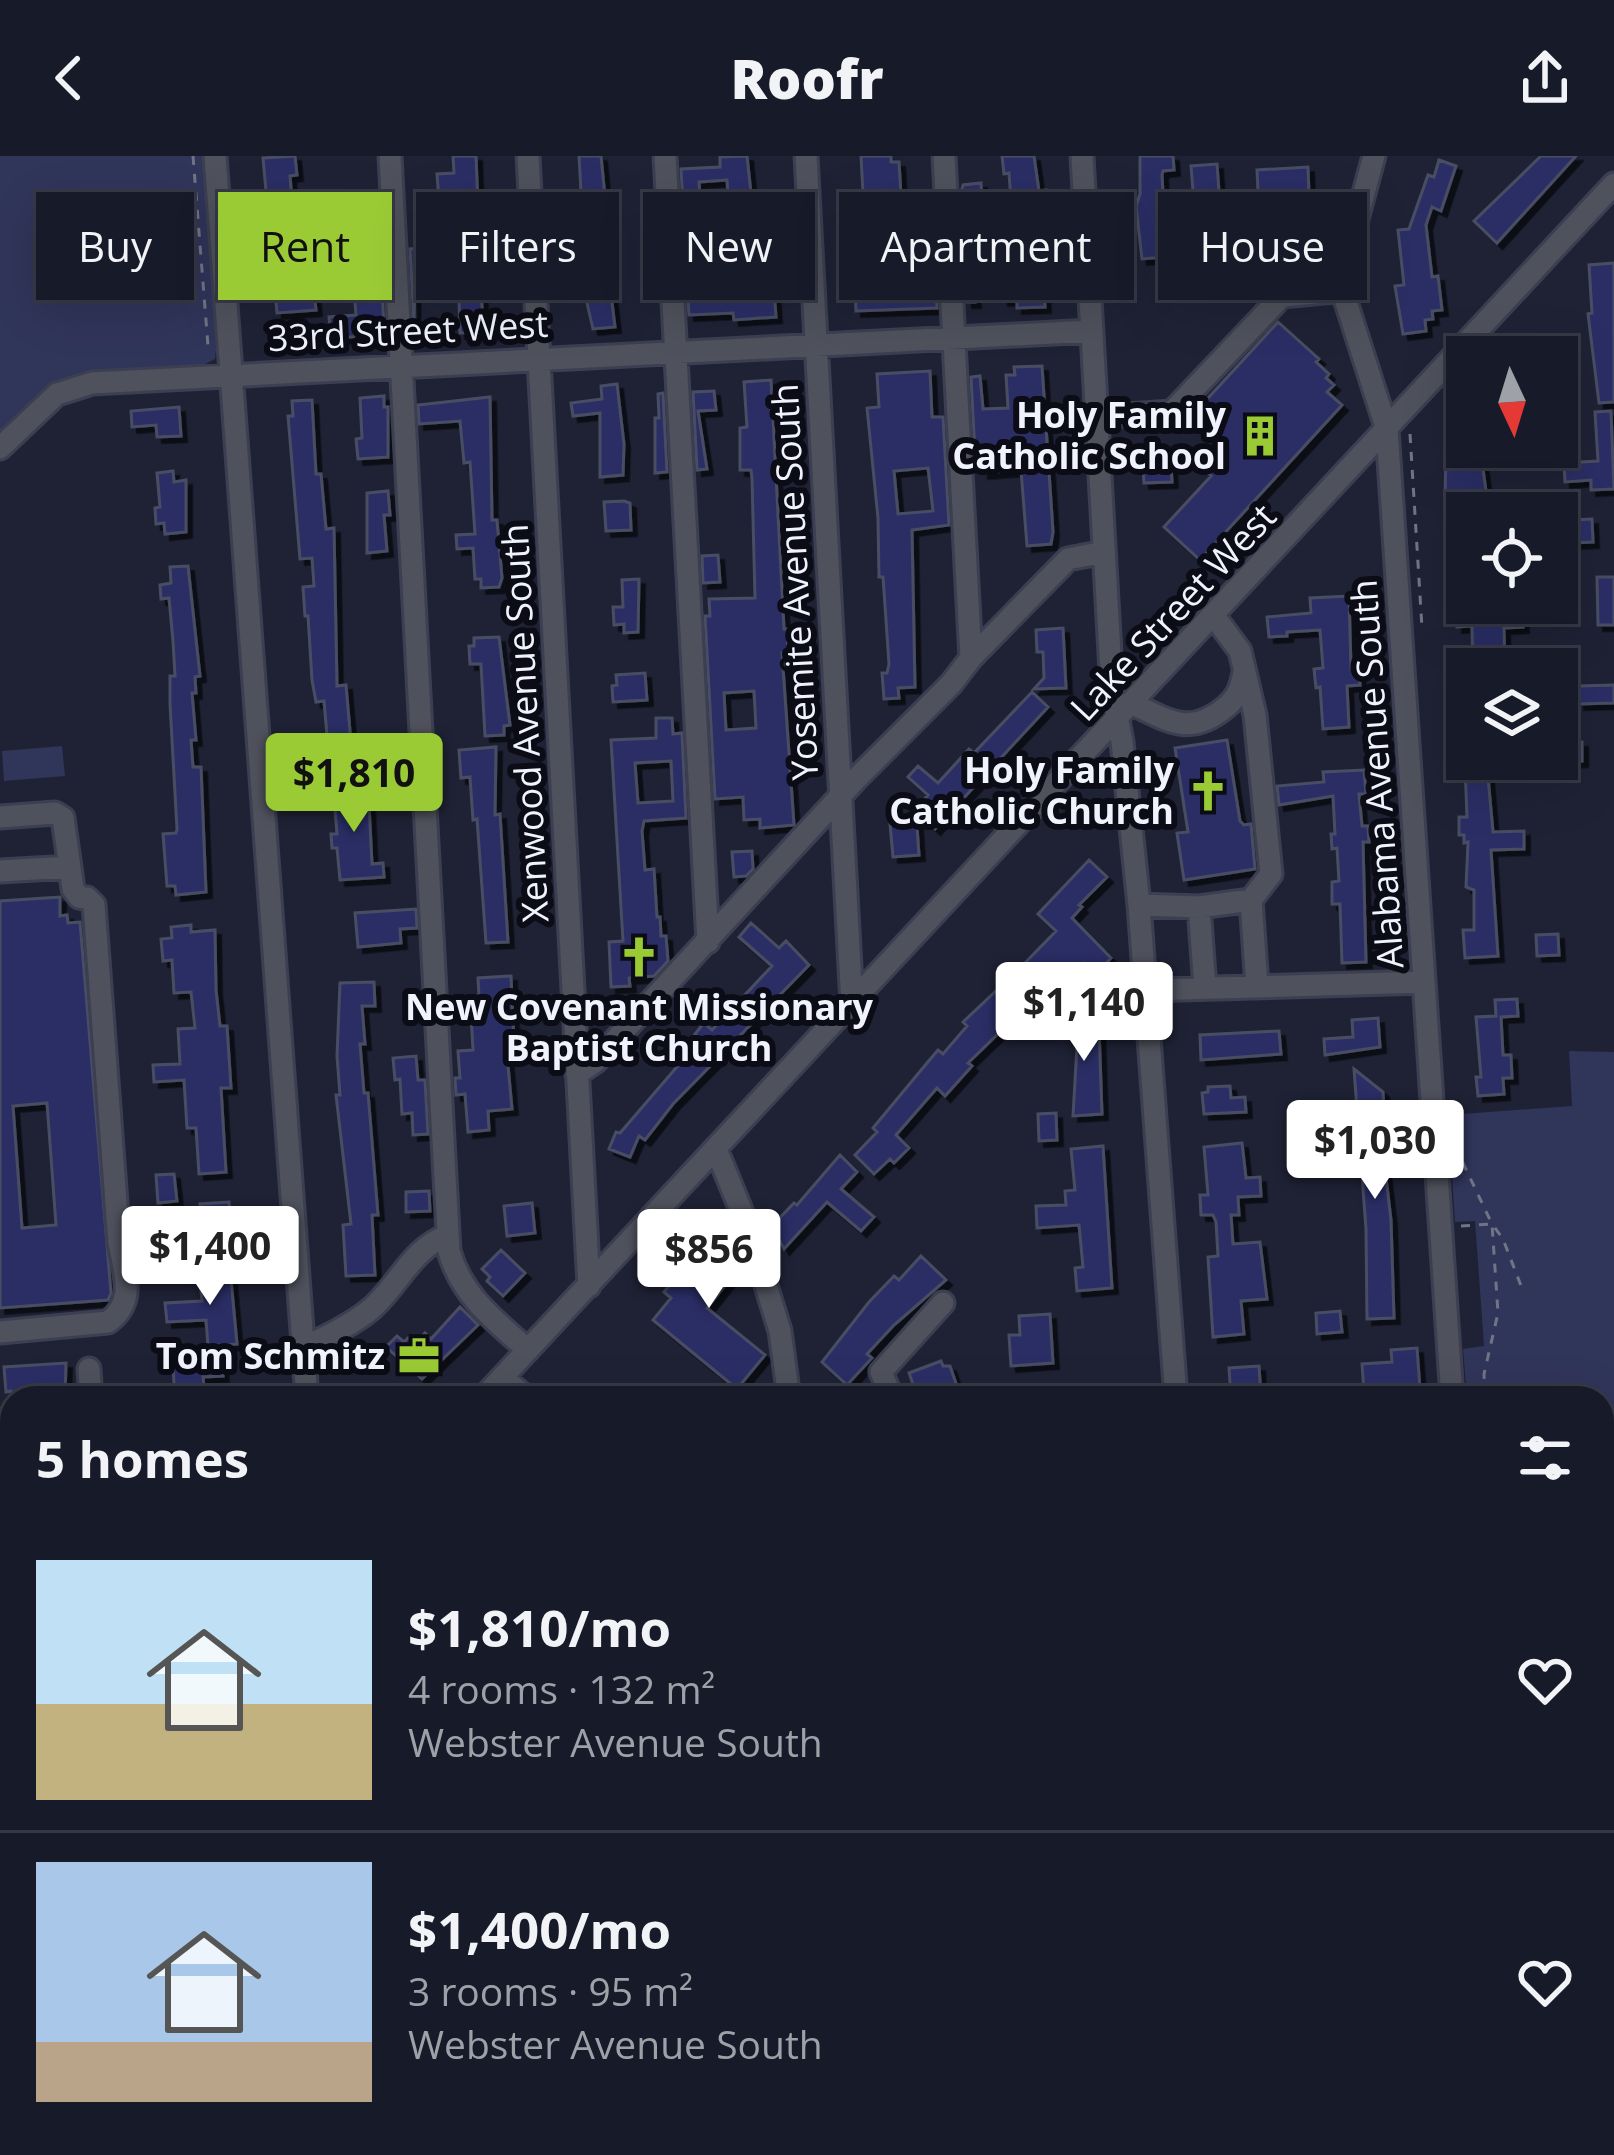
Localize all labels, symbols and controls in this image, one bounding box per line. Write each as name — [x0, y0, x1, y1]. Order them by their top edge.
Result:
text: Roofr — [730, 41, 884, 115]
icon: back — [36, 45, 102, 111]
icon: share — [1512, 45, 1578, 111]
chip: Buy — [36, 192, 194, 300]
chip: Rent — [218, 192, 392, 300]
chip: Filters — [416, 192, 619, 300]
chip: New — [643, 192, 815, 300]
chip: Apartment — [839, 192, 1134, 300]
chip: House — [1158, 192, 1367, 300]
street label: 33rd Street West — [267, 299, 549, 362]
north arrow — [1446, 336, 1578, 468]
map controls — [1446, 336, 1578, 780]
street label: Yosemite Avenue South — [760, 382, 829, 782]
place label: Holy Family Catholic School — [952, 390, 1227, 480]
building icon: Holy Family Catholic School — [1237, 413, 1283, 459]
street label: Lake Street West — [1059, 492, 1286, 731]
button: locate — [1446, 492, 1578, 624]
street label: Xenwood Avenue South — [490, 523, 559, 923]
street label: Alabama Avenue South — [1338, 578, 1415, 970]
button: layers — [1446, 648, 1578, 780]
pin: $1,810 — [256, 733, 452, 835]
text: $1,810 — [293, 745, 415, 798]
place label: Holy Family Catholic Church — [889, 745, 1175, 835]
church icon: Holy Family Catholic Church — [1185, 768, 1231, 814]
church icon: New Covenant Missionary Baptist Church — [616, 934, 662, 980]
pin: $1,140 — [986, 962, 1182, 1064]
text: $1,140 — [1023, 974, 1145, 1027]
place label: New Covenant Missionary Baptist Church — [405, 982, 873, 1072]
pin: $1,030 — [1277, 1100, 1473, 1202]
text: $1,030 — [1314, 1112, 1436, 1165]
pin: $1,400 — [112, 1206, 308, 1308]
pin: $856 — [638, 1209, 780, 1311]
text: $1,400 — [149, 1218, 271, 1271]
text: $856 — [664, 1221, 754, 1274]
place label: Tom Schmitz — [156, 1331, 385, 1380]
office icon: Tom Schmitz — [396, 1333, 442, 1379]
text: 5 homes — [36, 1423, 249, 1493]
icon: filters — [1512, 1425, 1578, 1491]
text: $1,810/mo — [408, 1592, 671, 1662]
icon: home — [132, 1608, 276, 1752]
icon: heart — [1512, 1647, 1578, 1713]
text: 4 rooms · 132 m² — [408, 1662, 715, 1715]
text: Webster Avenue South — [408, 1715, 823, 1768]
text: $1,400/mo — [408, 1894, 671, 1964]
icon: home — [132, 1910, 276, 2054]
icon: heart — [1512, 1949, 1578, 2015]
text: 3 rooms · 95 m² — [408, 1964, 693, 2017]
text: Webster Avenue South — [408, 2017, 823, 2070]

